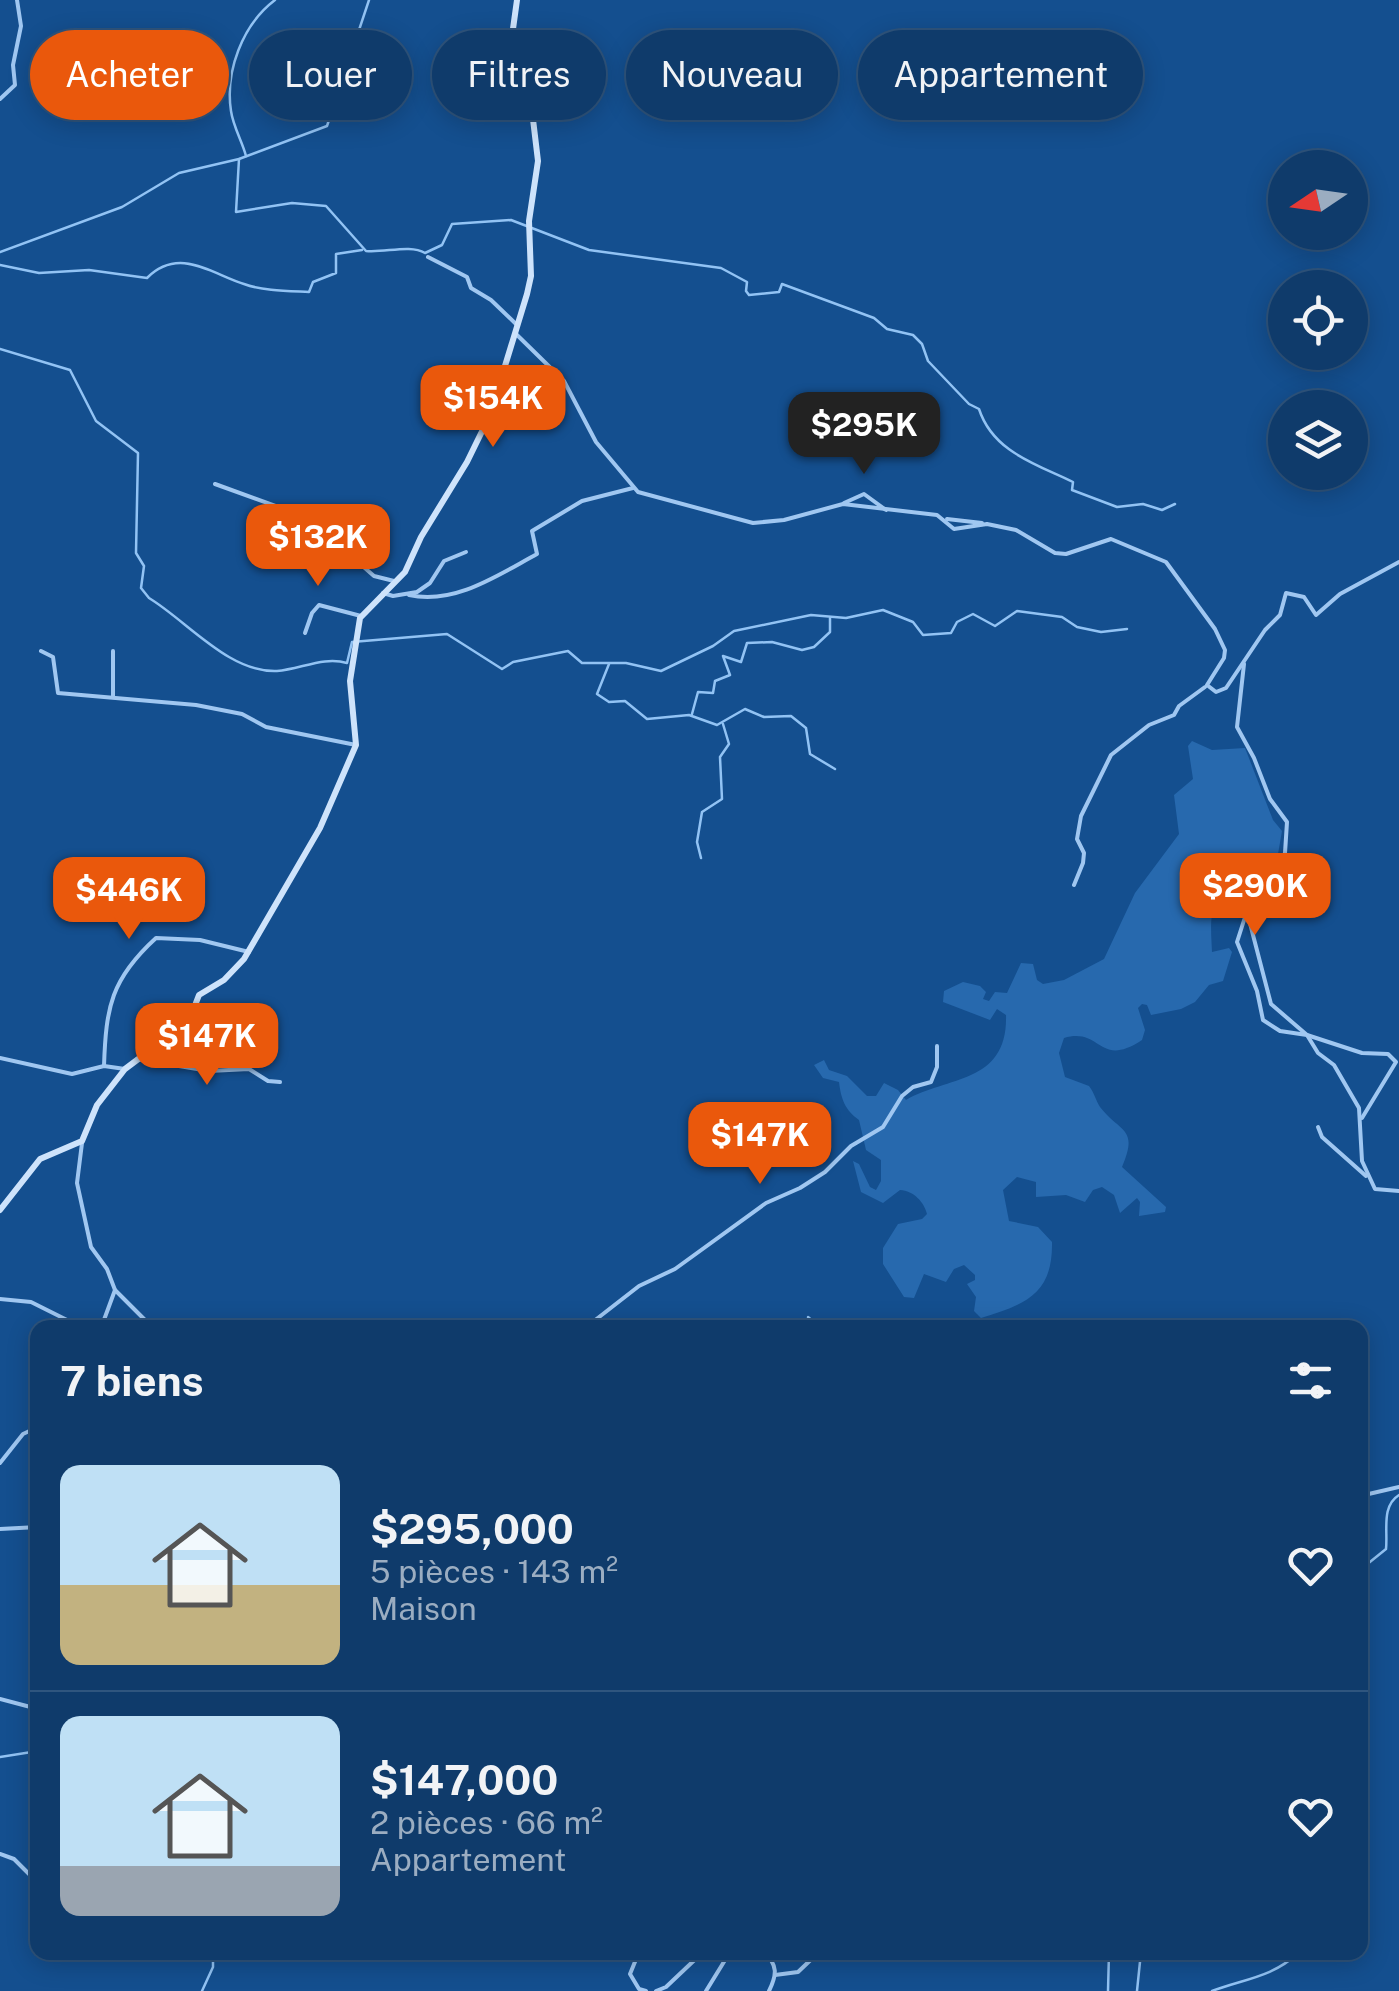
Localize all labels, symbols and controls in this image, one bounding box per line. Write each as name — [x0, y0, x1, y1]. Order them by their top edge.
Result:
chip: Acheter — [30, 30, 229, 120]
chip: Louer — [249, 30, 412, 120]
chip: Filtres — [432, 30, 606, 120]
chip: Nouveau — [626, 30, 838, 120]
chip: Appartement — [858, 30, 1143, 120]
north arrow — [1268, 150, 1368, 250]
map controls — [1268, 150, 1368, 490]
button: locate — [1268, 270, 1368, 370]
pin: $154K — [423, 365, 563, 450]
text: $154K — [442, 379, 544, 416]
button: layers — [1268, 390, 1368, 490]
pin: $295K — [794, 392, 934, 477]
text: $295K — [810, 406, 918, 443]
pin: $132K — [248, 504, 388, 589]
text: $132K — [268, 518, 368, 555]
pin: $290K — [1185, 853, 1325, 938]
pin: $446K — [59, 857, 199, 942]
text: $290K — [1202, 867, 1308, 904]
text: $446K — [75, 871, 183, 908]
pin: $147K — [137, 1003, 277, 1088]
text: $147K — [157, 1017, 257, 1054]
pin: $147K — [690, 1102, 830, 1187]
text: $147K — [710, 1116, 810, 1153]
icon: filters — [1283, 1353, 1338, 1408]
text: 7 biens — [60, 1356, 204, 1405]
text: $295,000 — [370, 1504, 574, 1553]
icon: home — [140, 1505, 260, 1625]
icon: heart — [1283, 1538, 1338, 1593]
text: 5 pièces · 143 m² — [370, 1553, 618, 1590]
text: Maison — [370, 1590, 477, 1627]
text: $147,000 — [370, 1755, 558, 1804]
icon: home — [140, 1756, 260, 1876]
icon: heart — [1283, 1789, 1338, 1844]
text: 2 pièces · 66 m² — [370, 1804, 603, 1841]
text: Appartement — [370, 1841, 567, 1878]

